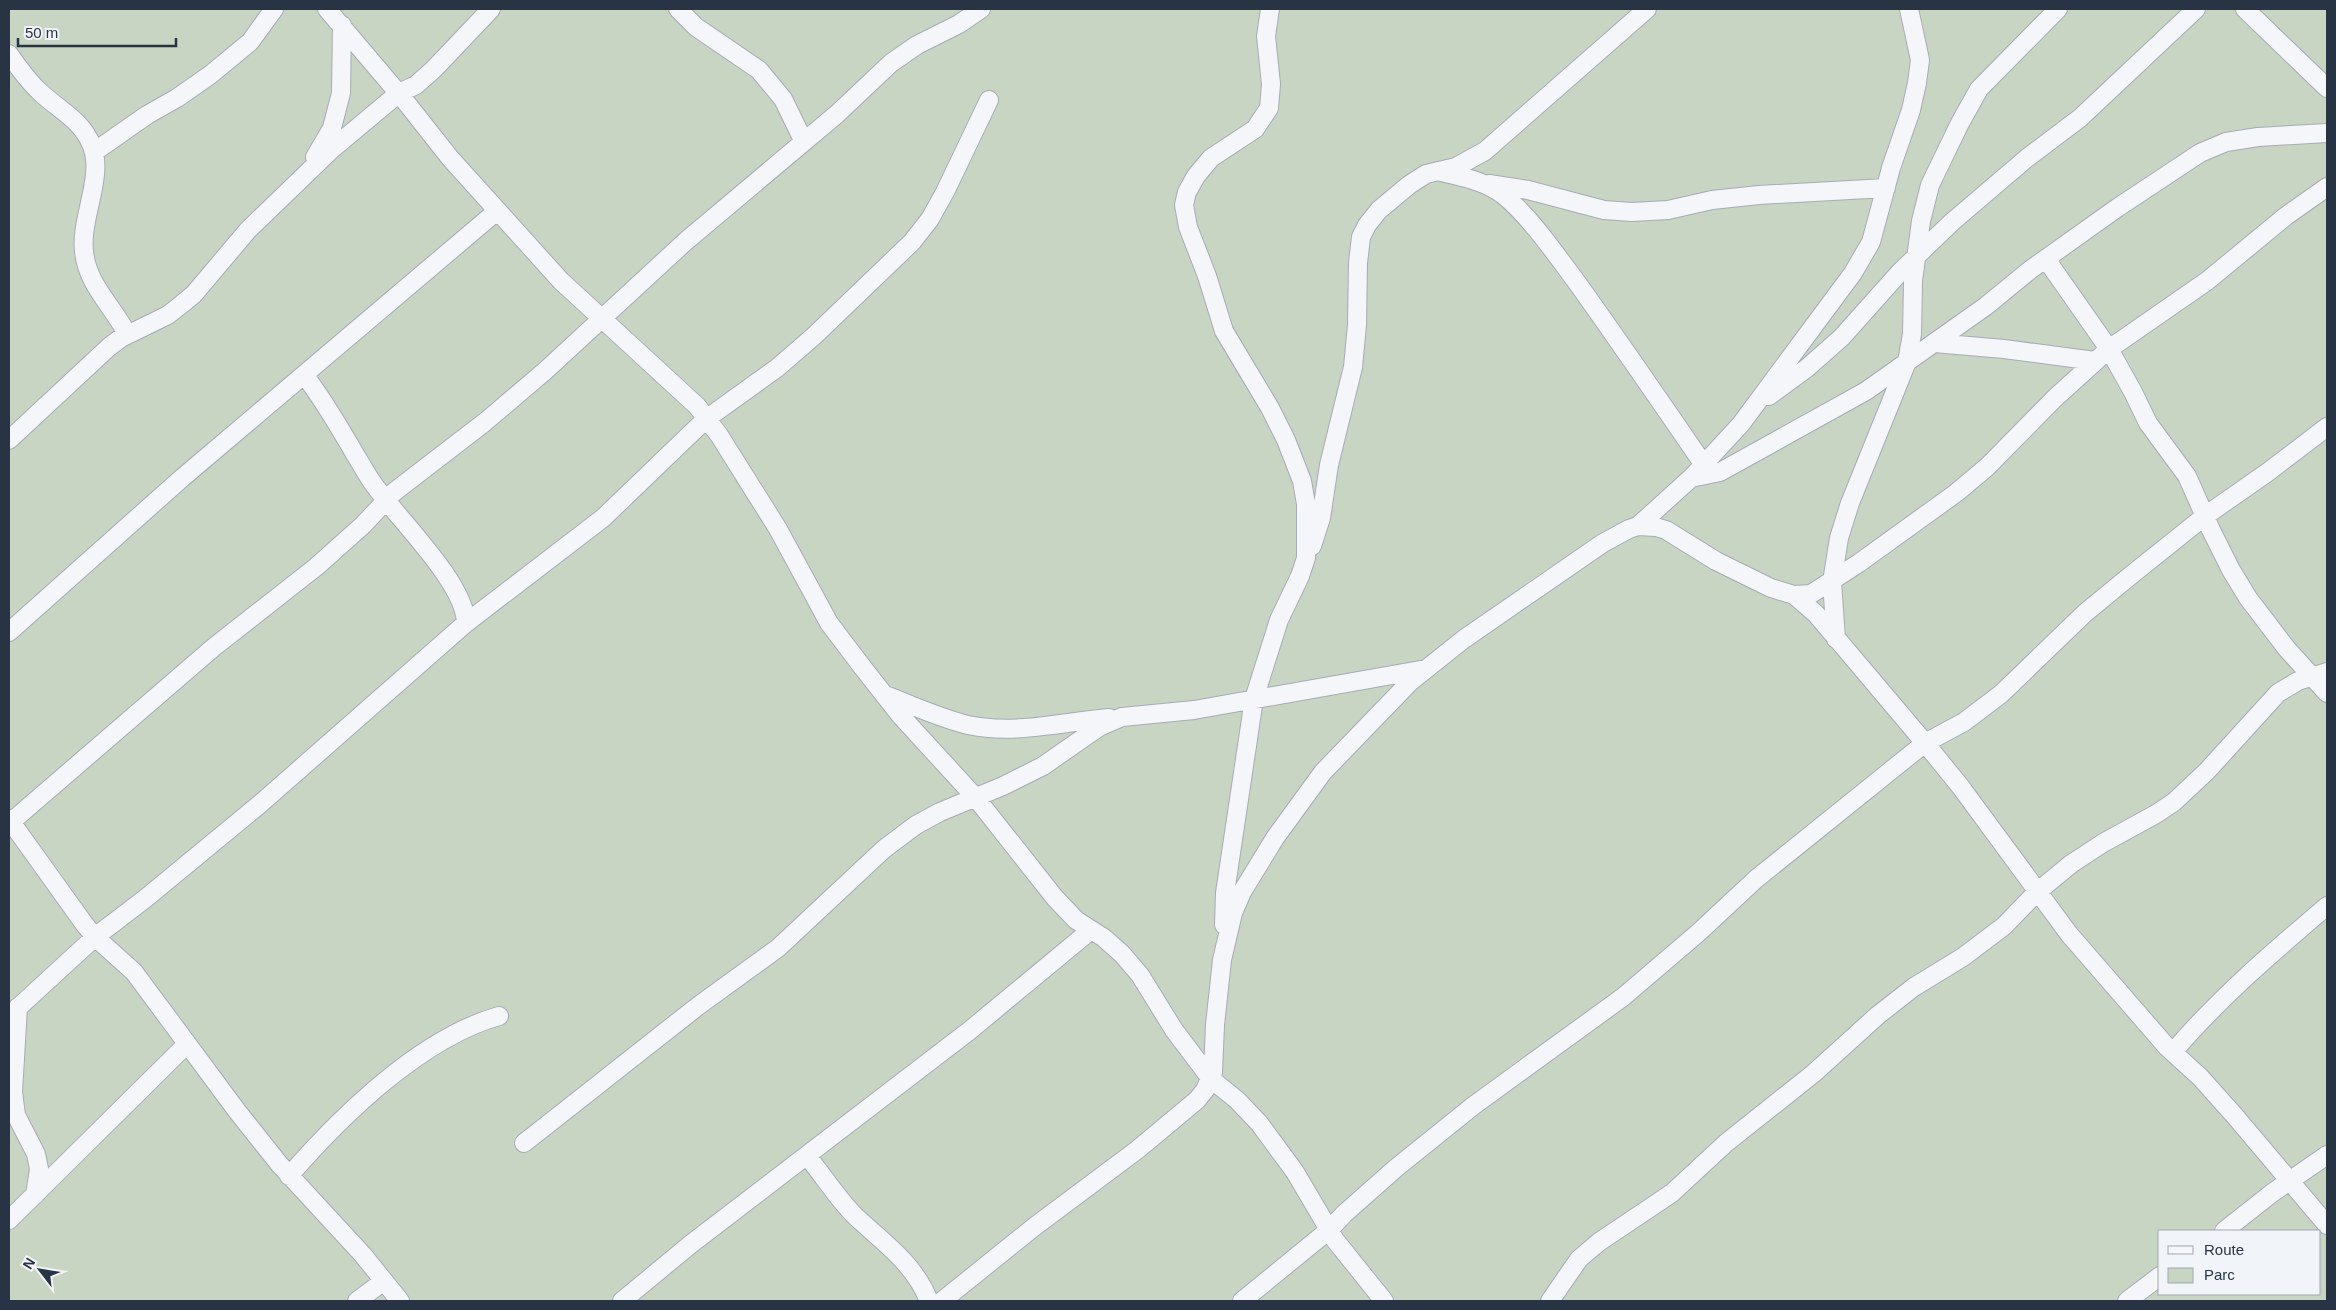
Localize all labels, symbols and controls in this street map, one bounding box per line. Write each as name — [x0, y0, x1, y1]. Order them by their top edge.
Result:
scale bar — [18, 15, 175, 47]
text: 50 m — [25, 24, 58, 41]
legend — [2158, 1230, 2321, 1295]
text: Route — [2204, 1241, 2244, 1258]
north arrow — [15, 1245, 65, 1295]
text: N — [19, 1255, 38, 1272]
text: Parc — [2204, 1266, 2235, 1283]

